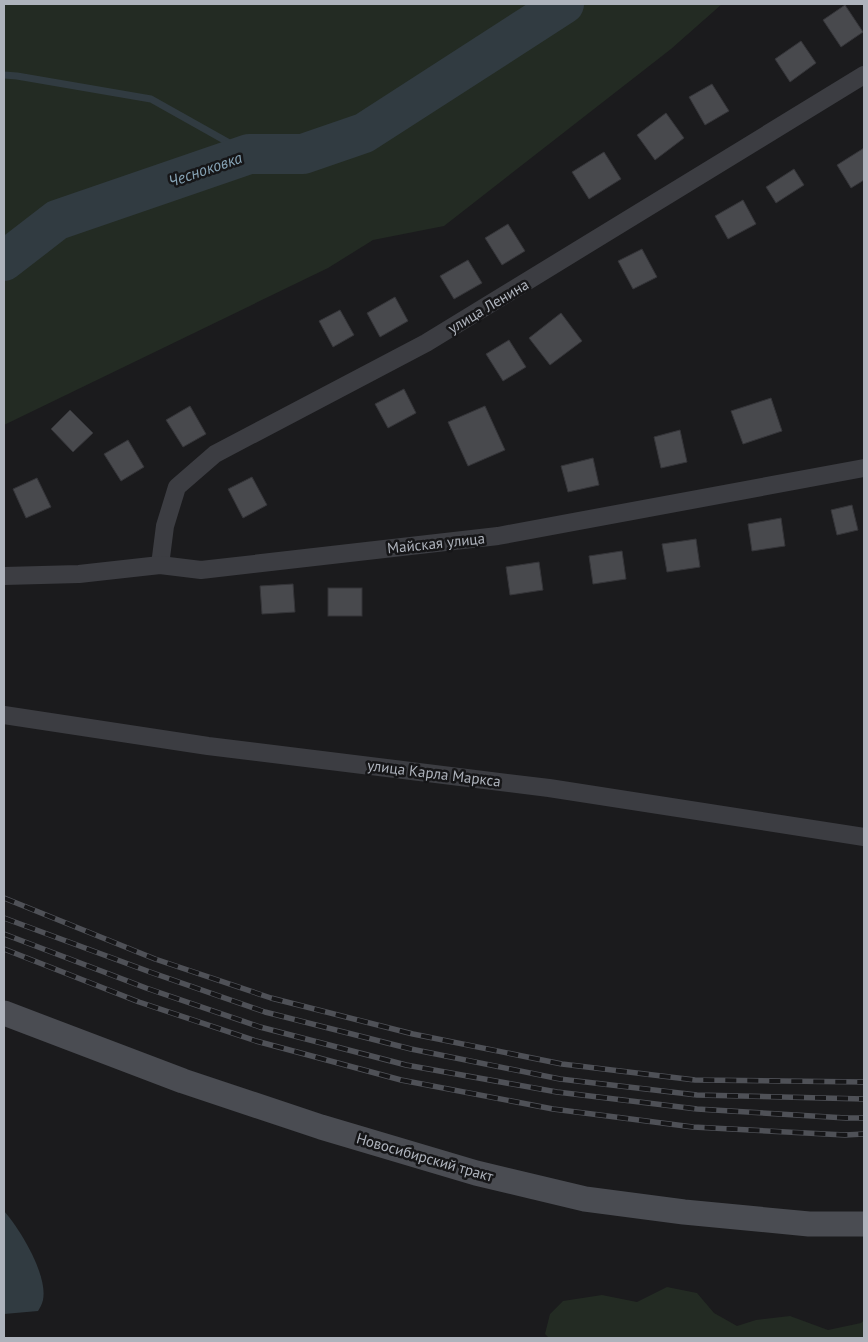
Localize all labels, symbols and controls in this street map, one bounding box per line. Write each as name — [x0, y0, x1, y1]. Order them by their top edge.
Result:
water label: Чесноковка — [165, 147, 245, 191]
street label: улица Ленина — [444, 274, 532, 338]
street label: Майская улица — [386, 528, 486, 558]
street label: улица Карла Маркса — [366, 755, 502, 791]
street label: Новосибирский тракт — [354, 1128, 496, 1186]

